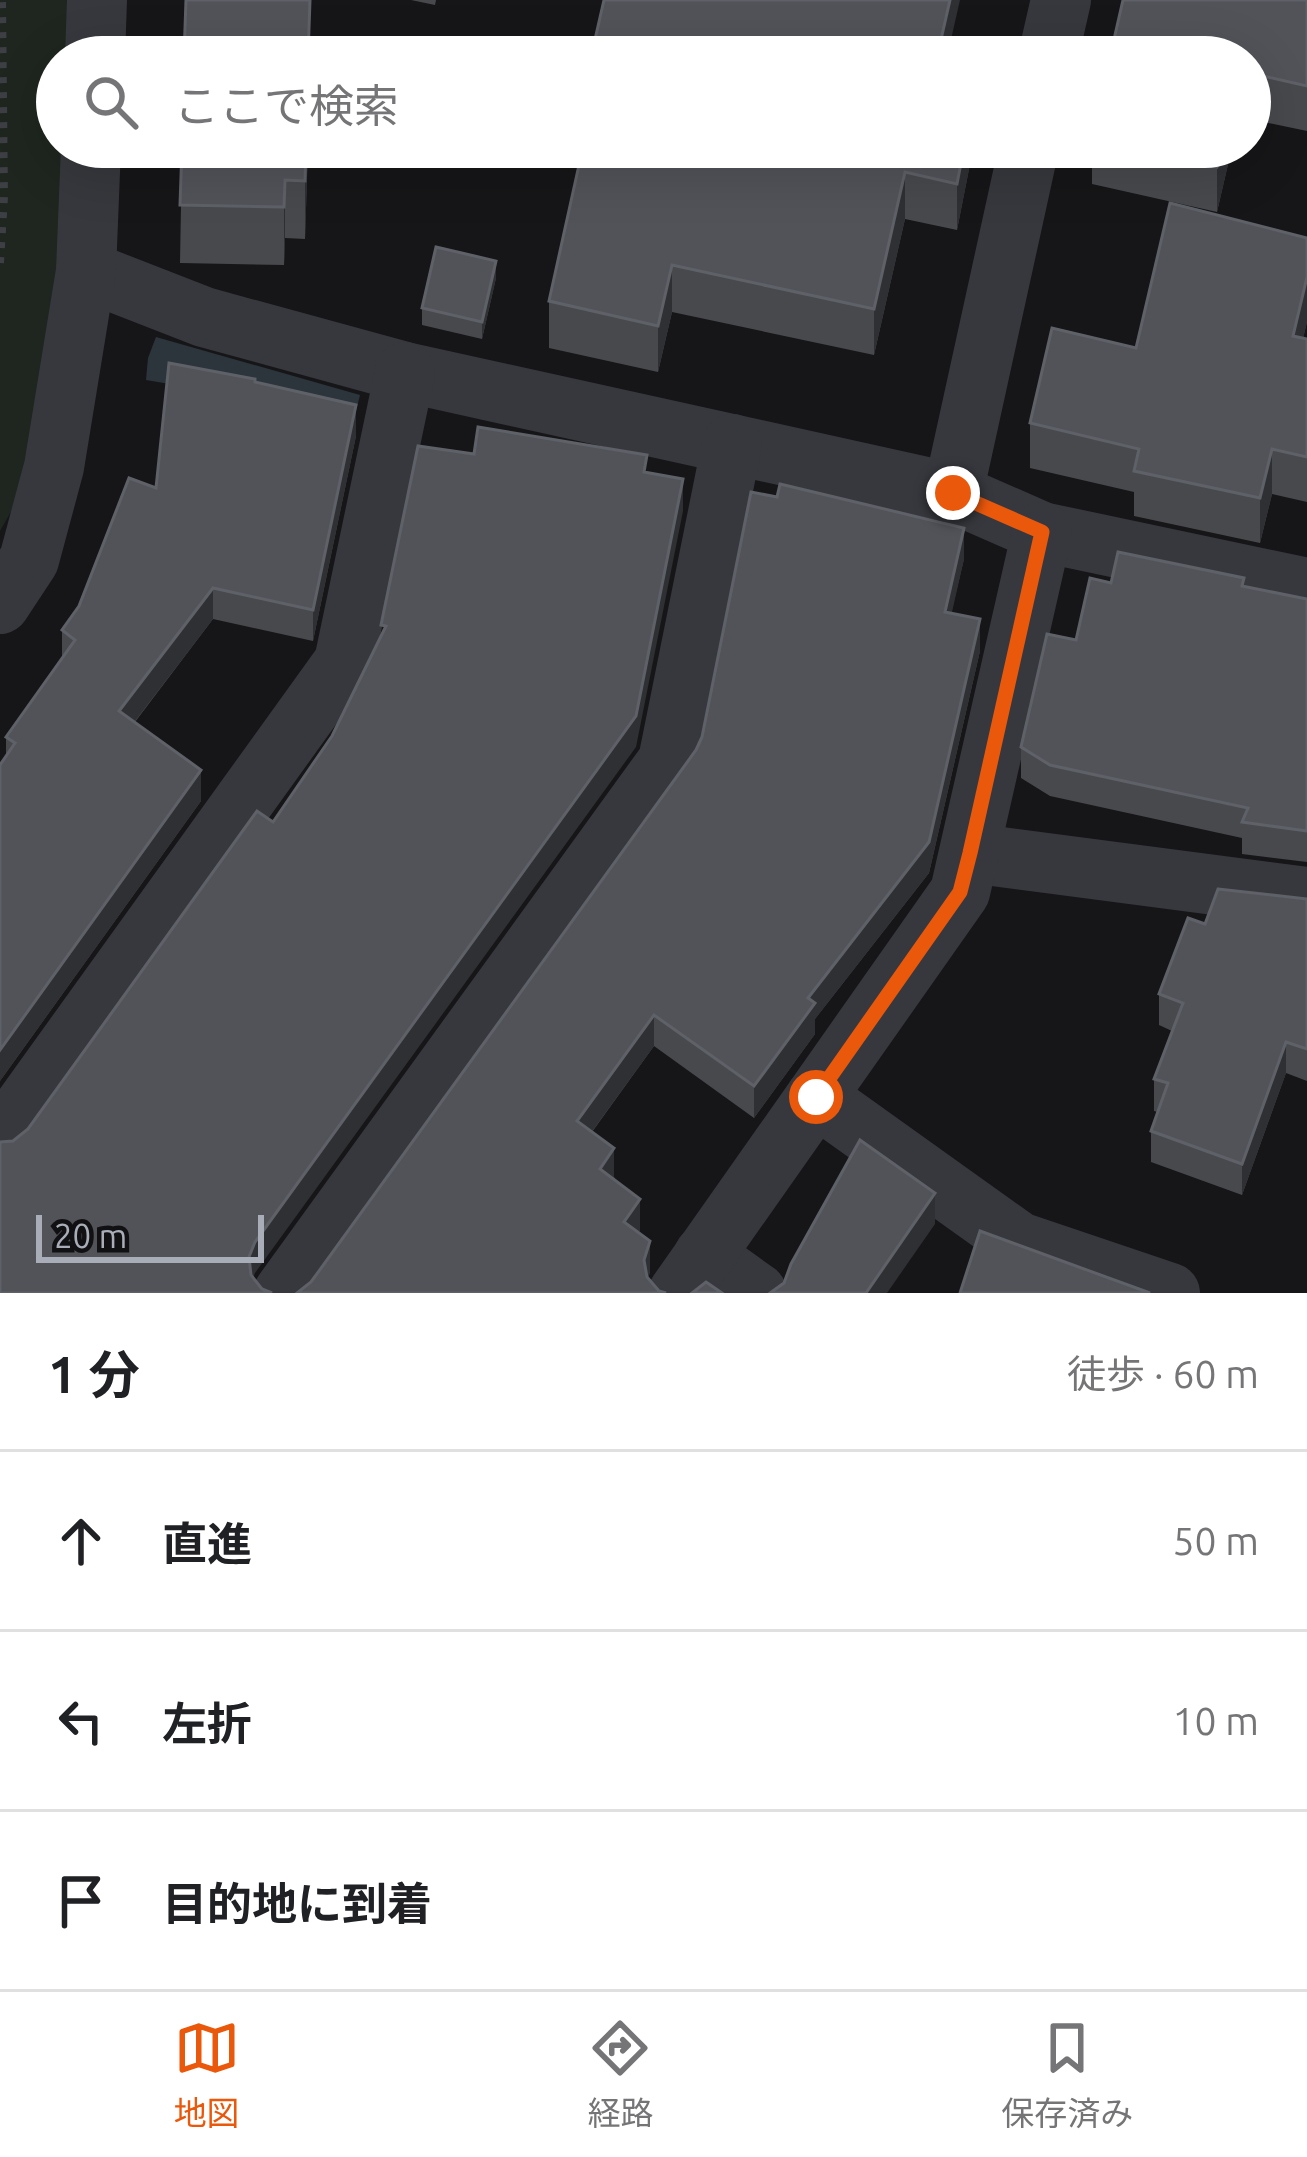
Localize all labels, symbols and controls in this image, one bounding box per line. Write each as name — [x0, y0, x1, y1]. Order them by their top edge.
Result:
search box — [36, 36, 1271, 168]
icon: search — [78, 69, 144, 135]
text: ここで検索 — [174, 80, 399, 131]
route end — [926, 466, 980, 520]
route start — [789, 1070, 843, 1124]
scale bar — [36, 1209, 264, 1262]
text: 20 m — [54, 1217, 127, 1254]
text: 1 分 — [48, 1345, 140, 1403]
text: 徒歩 · 60 m — [1067, 1352, 1259, 1395]
icon: ahead — [48, 1508, 114, 1574]
text: 直進 — [162, 1518, 252, 1569]
text: 50 m — [1172, 1519, 1259, 1562]
icon: left — [48, 1688, 114, 1754]
text: 左折 — [162, 1698, 252, 1749]
text: 10 m — [1172, 1699, 1259, 1742]
icon: arrive — [48, 1868, 114, 1934]
text: 目的地に到着 — [162, 1878, 432, 1929]
tab: 地図 — [174, 2015, 240, 2135]
tab: 経路 — [587, 2015, 653, 2135]
tab: 保存済み — [1001, 2015, 1133, 2135]

